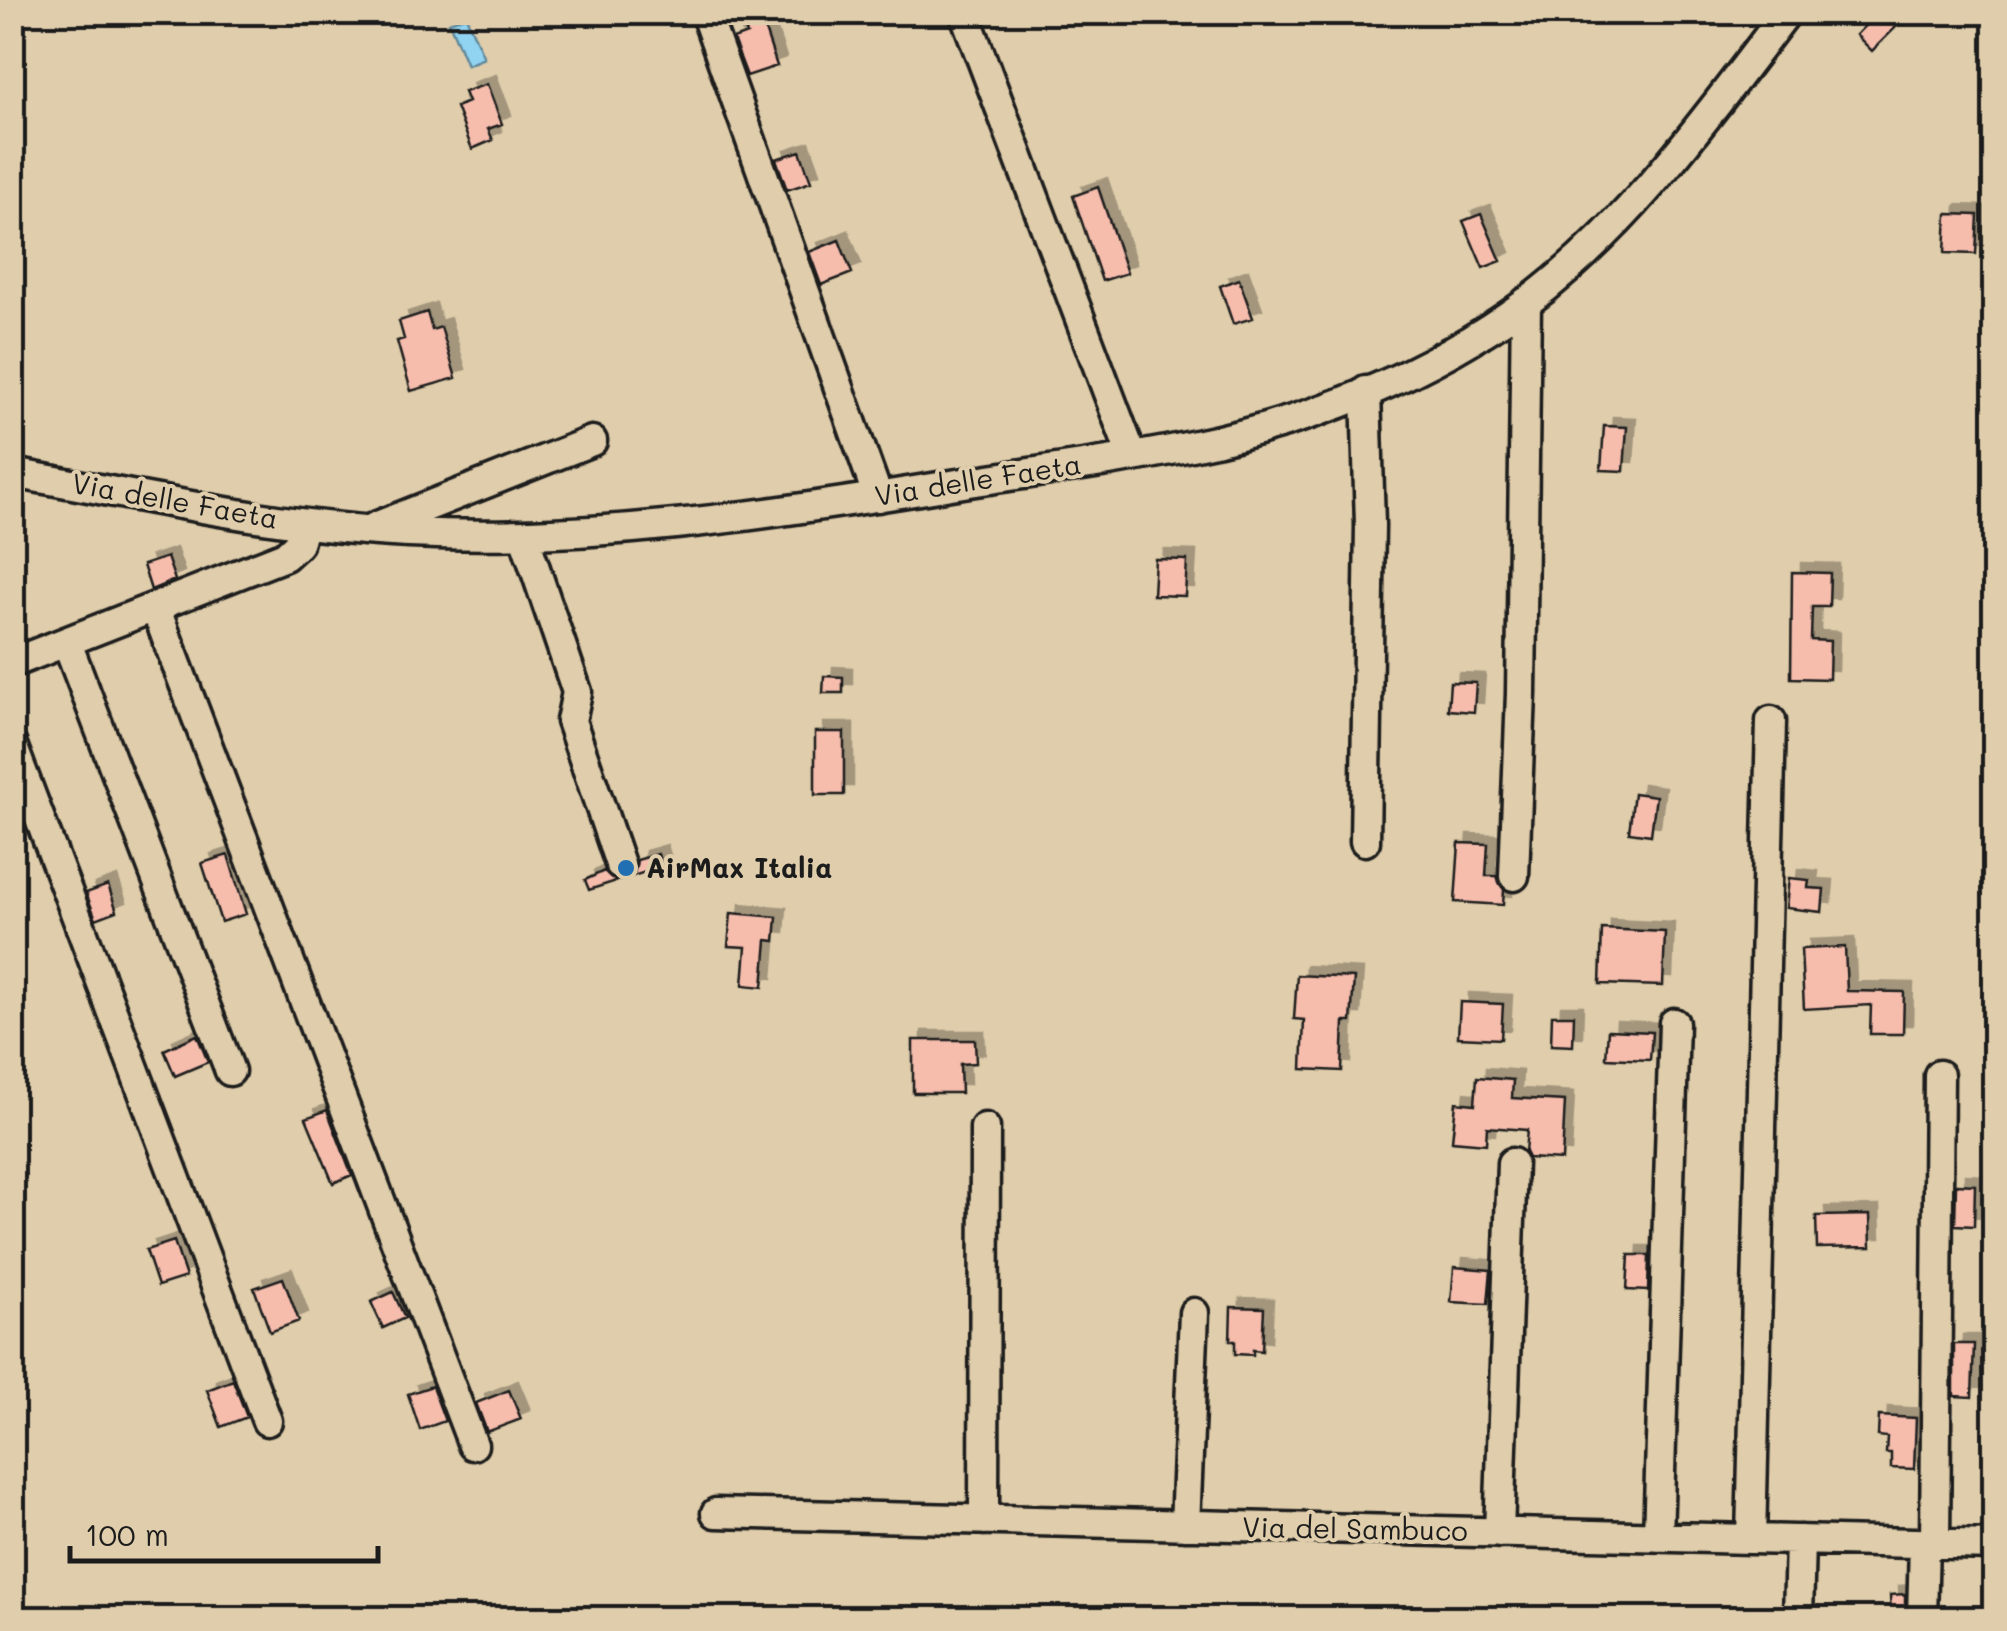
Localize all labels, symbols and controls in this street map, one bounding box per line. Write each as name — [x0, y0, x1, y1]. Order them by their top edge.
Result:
street label: Via delle Faeta — [872, 445, 1084, 513]
street label: Via delle Faeta — [69, 464, 281, 536]
place label: AirMax Italia — [646, 849, 832, 885]
marker: AirMax Italia — [615, 857, 637, 879]
scale bar — [70, 1501, 378, 1563]
street label: Via del Sambuco — [1242, 1508, 1468, 1548]
text: 100 m — [85, 1514, 169, 1554]

